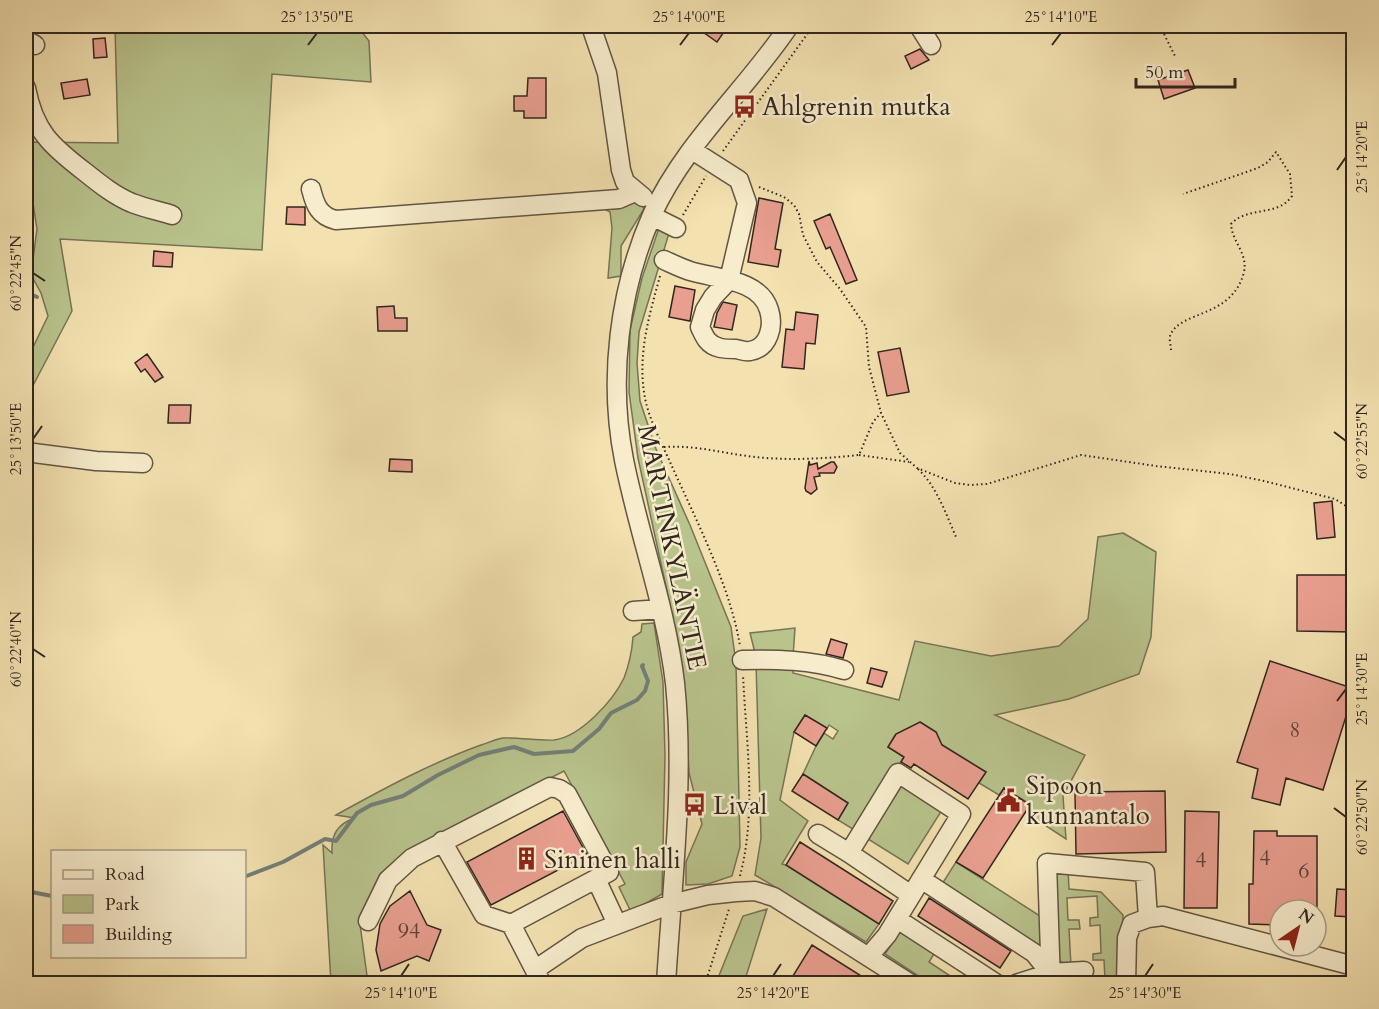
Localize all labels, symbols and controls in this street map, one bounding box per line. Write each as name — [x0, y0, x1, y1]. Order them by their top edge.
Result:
text: 25°13'50"E — [281, 7, 353, 27]
text: 25°14'00"E — [653, 7, 725, 27]
text: 25°14'10"E — [1025, 7, 1097, 27]
scale bar — [1136, 51, 1235, 89]
text: 50 m — [1145, 60, 1184, 85]
place label: Ahlgrenin mutka — [762, 89, 951, 124]
bus stop icon: Ahlgrenin mutka — [731, 93, 757, 119]
text: 25°14'20"E — [1352, 121, 1372, 193]
text: 60°22'45"N — [6, 235, 26, 311]
text: 25°13'50"E — [6, 403, 26, 475]
text: 60°22'55"N — [1352, 403, 1372, 479]
street label: MARTINKYLÄNTIE — [629, 421, 715, 673]
text: 60°22'40"N — [6, 611, 26, 687]
text: 25°14'30"E — [1352, 653, 1372, 725]
house number: 8 — [1289, 715, 1301, 745]
place label: Sipoon kunnantalo — [1026, 768, 1150, 833]
text: 60°22'50"N — [1352, 779, 1372, 855]
public building icon: Sipoon kunnantalo — [995, 787, 1021, 813]
place label: Lival — [713, 788, 767, 823]
bus stop icon: Lival — [682, 792, 708, 818]
place label: Sininen halli — [544, 842, 681, 877]
house number: 4 — [1259, 843, 1271, 873]
house number: 4 — [1195, 845, 1207, 875]
building icon: Sininen halli — [513, 846, 539, 872]
legend — [51, 850, 246, 958]
house number: 6 — [1298, 856, 1310, 886]
text: Road — [105, 862, 145, 887]
text: Park — [105, 892, 140, 917]
north arrow — [1268, 898, 1328, 958]
text: N — [1294, 904, 1318, 930]
house number: 94 — [398, 916, 420, 946]
text: Building — [105, 922, 173, 947]
text: 25°14'10"E — [365, 983, 437, 1003]
text: 25°14'20"E — [737, 983, 809, 1003]
text: 25°14'30"E — [1109, 983, 1181, 1003]

